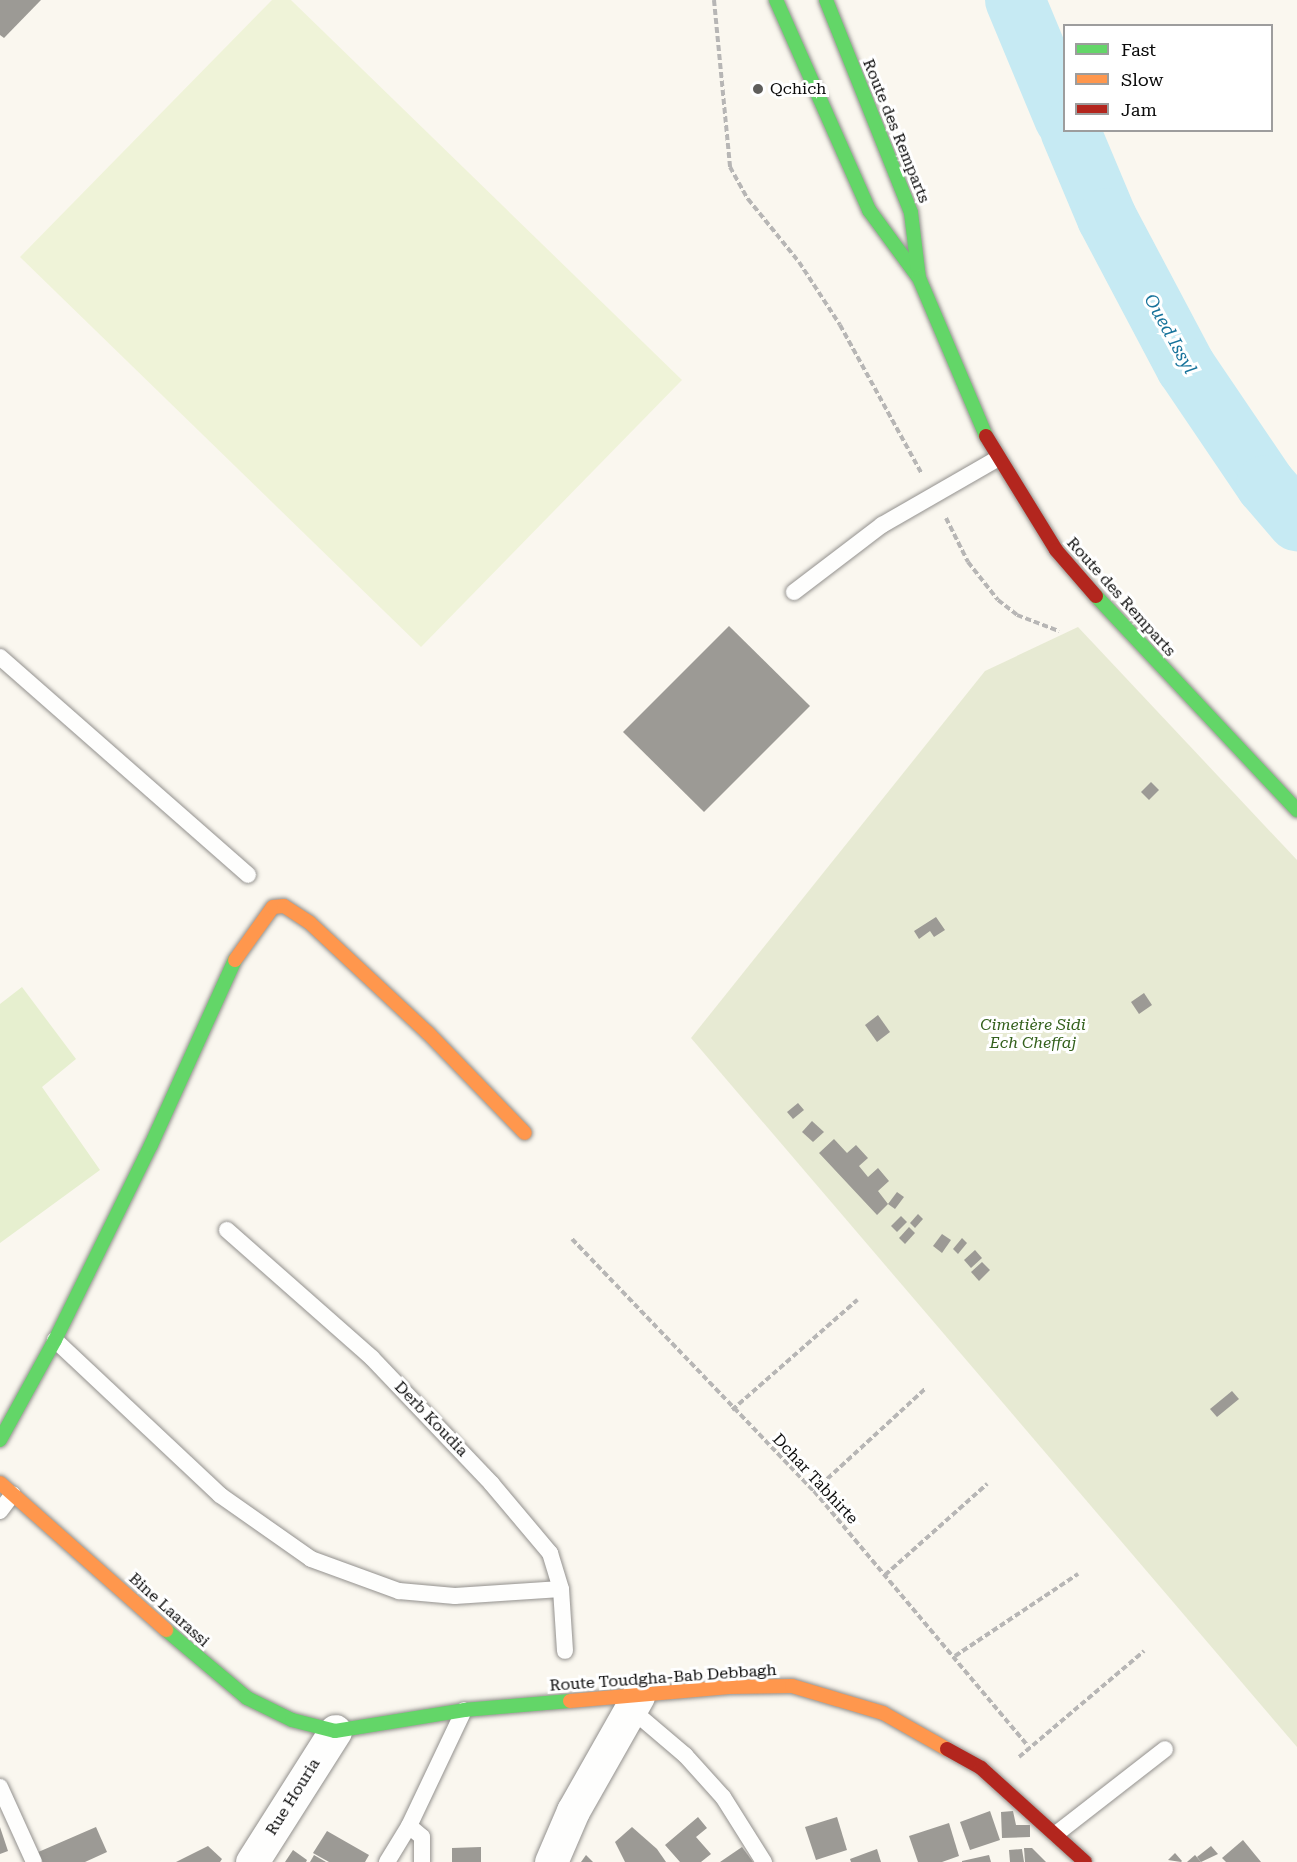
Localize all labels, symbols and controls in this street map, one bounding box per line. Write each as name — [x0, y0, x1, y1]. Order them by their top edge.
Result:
legend — [1063, 24, 1273, 132]
text: Fast — [1121, 39, 1156, 60]
street label: Route des Remparts — [858, 56, 934, 206]
text: Slow — [1121, 69, 1163, 90]
place label: Qchich — [770, 79, 826, 99]
marker: Qchich — [751, 82, 765, 96]
text: Jam — [1121, 99, 1157, 120]
water label: Oued Issyl — [1139, 290, 1201, 378]
street label: Route des Remparts — [1062, 533, 1180, 661]
park label: Cimetière Sidi Ech Cheffaj — [980, 1015, 1086, 1053]
street label: Derb Koudia — [390, 1377, 472, 1461]
street label: Dchar Tabhirte — [768, 1430, 862, 1528]
street label: Bine Laarassi — [125, 1569, 213, 1651]
street label: Route Toudgha-Bab Debbagh — [549, 1660, 777, 1696]
street label: Rue Houria — [262, 1755, 324, 1839]

